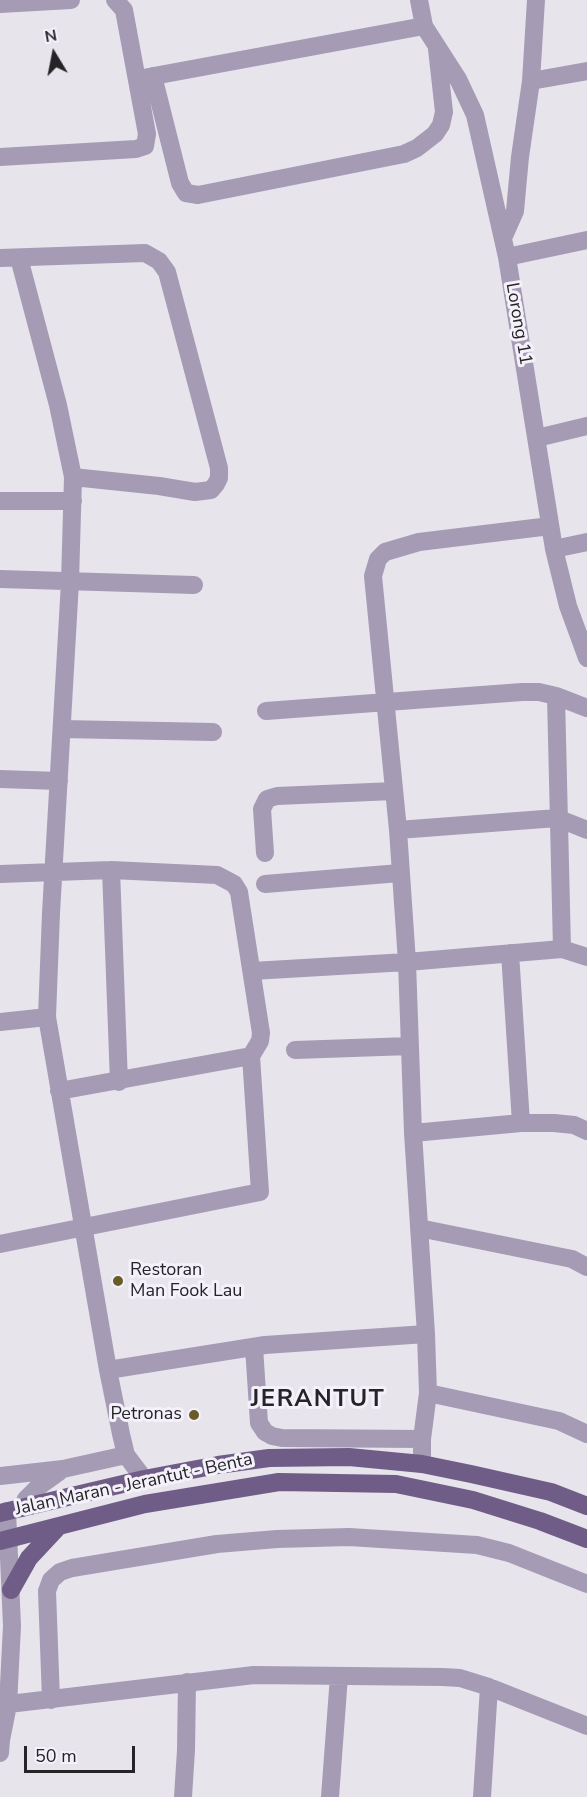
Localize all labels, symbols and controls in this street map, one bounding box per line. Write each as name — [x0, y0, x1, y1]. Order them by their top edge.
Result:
north arrow — [24, 24, 84, 84]
text: N — [43, 24, 59, 48]
street label: Lorong 11 — [500, 281, 536, 367]
place label: Restoran Man Fook Lau — [130, 1260, 242, 1302]
marker: Restoran Man Fook Lau — [111, 1274, 125, 1288]
district label: JERANTUT — [251, 1386, 385, 1414]
place label: Petronas — [110, 1404, 182, 1426]
marker: Petronas — [187, 1408, 201, 1422]
street label: Jalan Maran - Jerantut - Benta — [13, 1449, 255, 1521]
scale bar — [27, 1734, 138, 1772]
text: 50 m — [35, 1744, 77, 1768]

